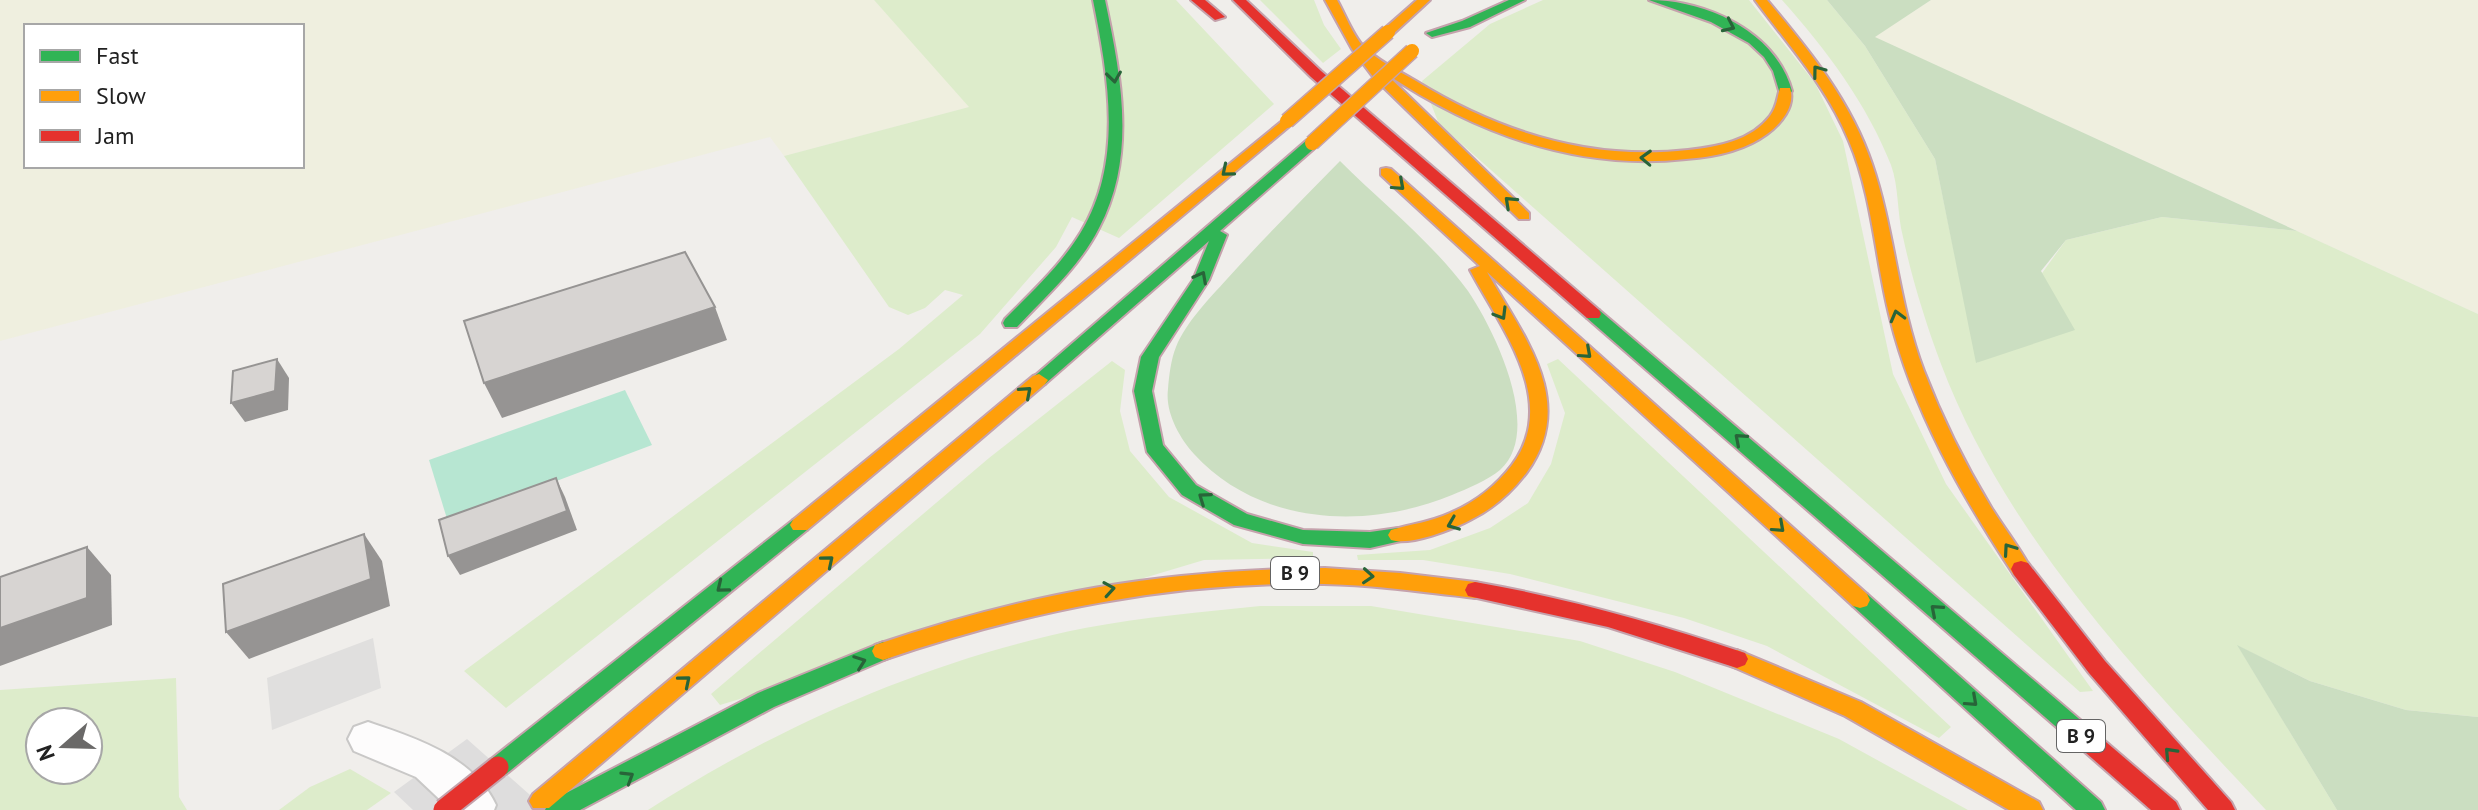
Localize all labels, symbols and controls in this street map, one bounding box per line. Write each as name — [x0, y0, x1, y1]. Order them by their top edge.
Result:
one-way arrow — [1720, 16, 1735, 32]
legend — [24, 24, 304, 168]
text: Fast — [96, 40, 139, 71]
one-way arrow — [1813, 65, 1828, 80]
one-way arrow — [1105, 70, 1122, 83]
text: Slow — [96, 80, 146, 111]
text: Jam — [95, 120, 134, 151]
one-way arrow — [1639, 150, 1652, 167]
one-way arrow — [1222, 161, 1237, 176]
one-way arrow — [1390, 175, 1405, 189]
one-way arrow — [1505, 197, 1519, 212]
one-way arrow — [1191, 270, 1206, 285]
one-way arrow — [1491, 305, 1506, 320]
one-way arrow — [1890, 309, 1907, 323]
one-way arrow — [1576, 343, 1591, 358]
one-way arrow — [1016, 387, 1031, 402]
one-way arrow — [1735, 435, 1750, 449]
one-way arrow — [1198, 493, 1213, 508]
one-way arrow — [1447, 514, 1461, 531]
one-way arrow — [1770, 518, 1784, 532]
one-way arrow — [2004, 543, 2019, 557]
one-way arrow — [819, 556, 833, 571]
road number: B 9 — [1271, 557, 1319, 589]
one-way arrow — [1362, 567, 1375, 584]
one-way arrow — [717, 578, 732, 592]
one-way arrow — [1102, 581, 1116, 598]
one-way arrow — [1931, 605, 1946, 620]
one-way arrow — [852, 655, 866, 671]
one-way arrow — [676, 676, 690, 691]
one-way arrow — [1963, 691, 1978, 706]
north arrow — [24, 706, 104, 786]
road number: B 9 — [2057, 720, 2105, 752]
text: N — [30, 741, 61, 764]
one-way arrow — [2164, 748, 2179, 762]
one-way arrow — [619, 771, 634, 786]

